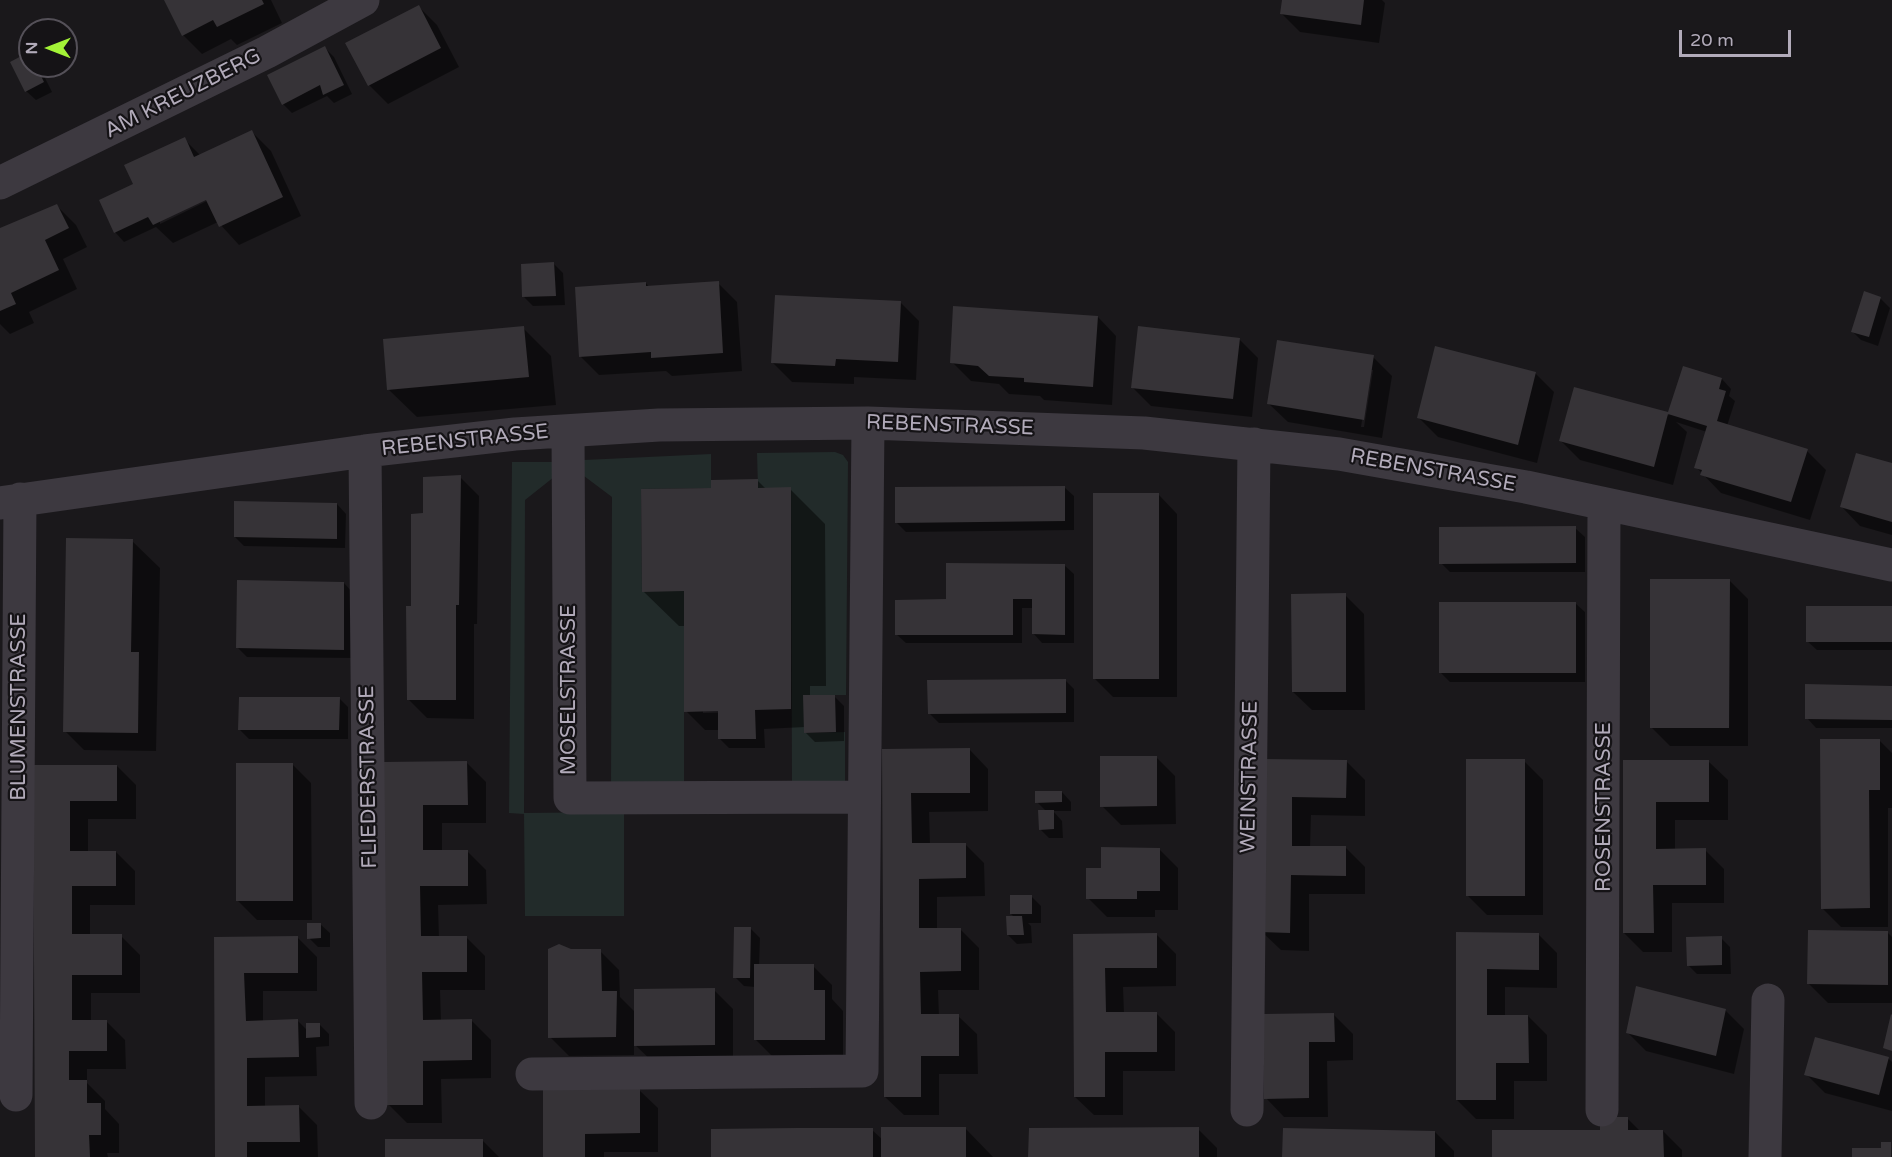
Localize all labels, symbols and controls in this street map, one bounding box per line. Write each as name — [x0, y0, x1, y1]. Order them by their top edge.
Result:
north arrow — [18, 18, 78, 78]
scale bar — [1682, 18, 1794, 56]
text: 20 m — [1690, 29, 1734, 51]
text: N — [22, 42, 42, 54]
street label: AM KREUZBERG — [101, 44, 265, 144]
street label: REBENSTRASSE — [866, 410, 1034, 442]
street label: REBENSTRASSE — [380, 420, 550, 462]
street label: REBENSTRASSE — [1348, 444, 1518, 498]
street label: MOSELSTRASSE — [556, 605, 582, 775]
street label: BLUMENSTRASSE — [6, 613, 32, 801]
street label: FLIEDERSTRASSE — [355, 685, 383, 869]
street label: WEINSTRASSE — [1236, 701, 1264, 853]
street label: ROSENSTRASSE — [1591, 722, 1617, 892]

